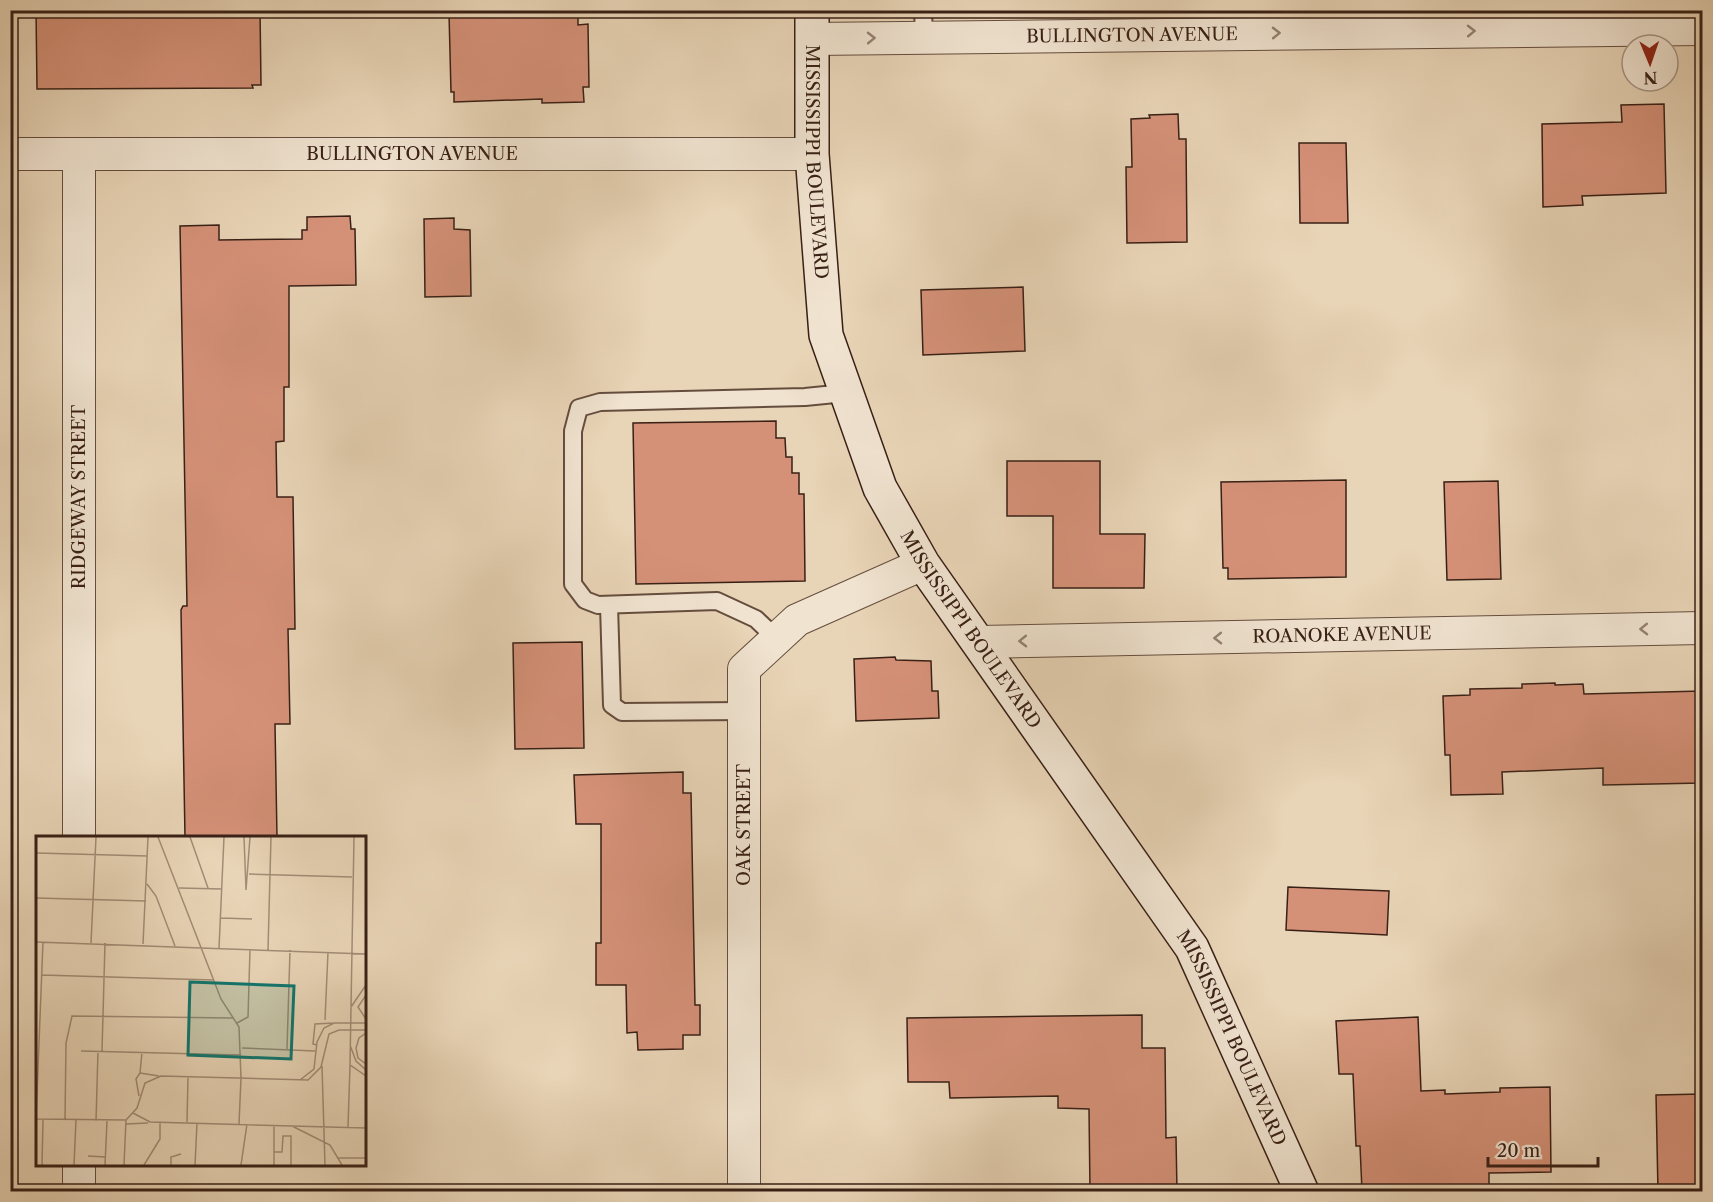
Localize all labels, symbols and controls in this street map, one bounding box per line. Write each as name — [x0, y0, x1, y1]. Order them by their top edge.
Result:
street label: BULLINGTON AVENUE — [1026, 23, 1238, 48]
one-way arrow — [1466, 25, 1475, 38]
one-way arrow — [1271, 27, 1280, 40]
one-way arrow — [866, 31, 875, 44]
north arrow — [1620, 33, 1680, 93]
street label: MISSISSIPPI BOULEVARD — [801, 44, 833, 280]
text: N — [1643, 68, 1658, 88]
street label: BULLINGTON AVENUE — [306, 143, 518, 165]
street label: RIDGEWAY STREET — [68, 404, 90, 589]
street label: MISSISSIPPI BOULEVARD — [895, 527, 1046, 733]
street label: ROANOKE AVENUE — [1252, 622, 1432, 648]
one-way arrow — [1640, 623, 1649, 636]
one-way arrow — [1214, 631, 1223, 644]
one-way arrow — [1019, 635, 1028, 647]
street label: OAK STREET — [733, 764, 755, 886]
inset map — [36, 836, 366, 1166]
street label: MISSISSIPPI BOULEVARD — [1172, 926, 1291, 1149]
scale bar — [1488, 1130, 1598, 1168]
text: 20 m — [1497, 1140, 1541, 1162]

